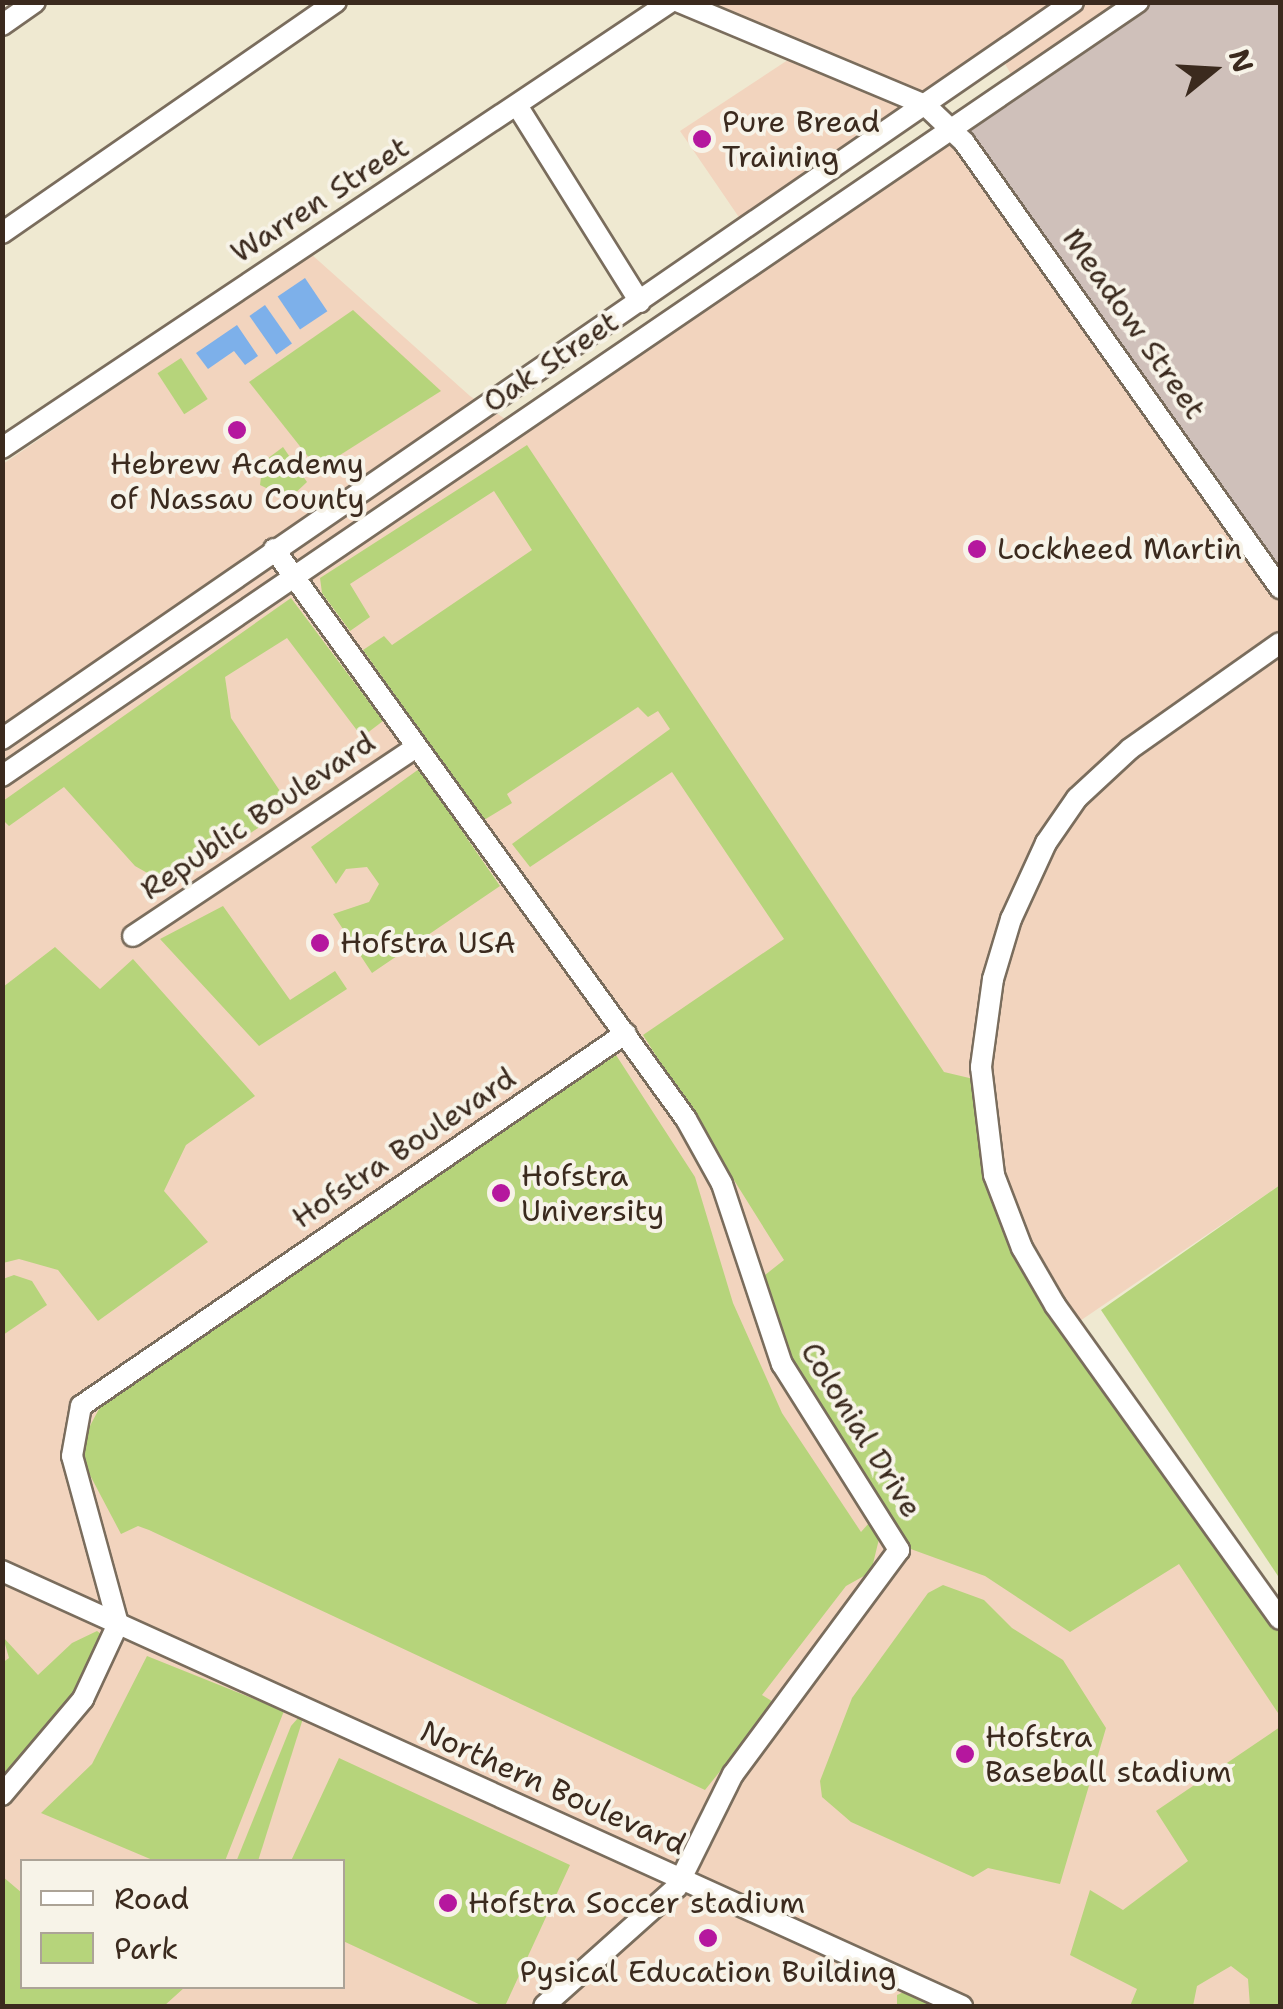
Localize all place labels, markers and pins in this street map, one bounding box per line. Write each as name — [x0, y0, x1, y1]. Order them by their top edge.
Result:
place label: Pure Bread Training — [722, 104, 880, 174]
marker: Pure Bread Training — [691, 128, 713, 150]
marker: Hebrew Academy of Nassau County — [226, 419, 248, 441]
place label: Hebrew Academy of Nassau County — [109, 446, 365, 516]
place label: Lockheed Martin — [997, 531, 1242, 567]
marker: Lockheed Martin — [966, 538, 988, 560]
place label: Hofstra USA — [340, 925, 516, 961]
marker: Hofstra USA — [309, 932, 331, 954]
place label: Hofstra University — [521, 1158, 664, 1228]
marker: Hofstra University — [490, 1182, 512, 1204]
place label: Hofstra Baseball stadium — [985, 1719, 1232, 1790]
marker: Hofstra Baseball stadium — [954, 1743, 976, 1765]
place label: Hofstra Soccer stadium — [468, 1885, 805, 1921]
marker: Hofstra Soccer stadium — [437, 1892, 459, 1914]
marker: Pysical Education Building — [697, 1927, 719, 1949]
place label: Pysical Education Building — [519, 1954, 897, 1990]

